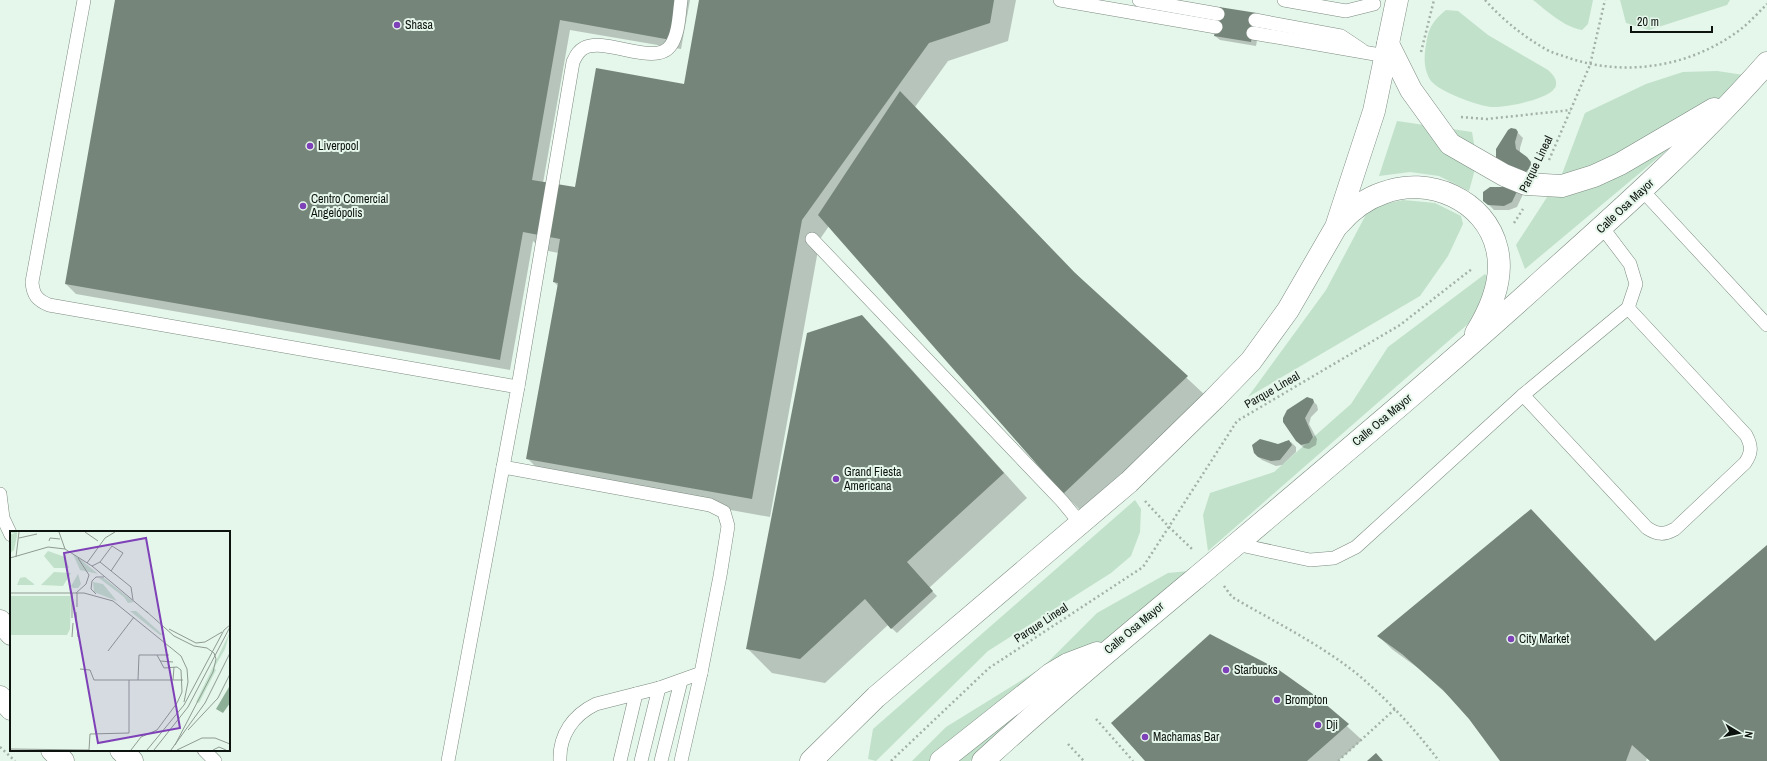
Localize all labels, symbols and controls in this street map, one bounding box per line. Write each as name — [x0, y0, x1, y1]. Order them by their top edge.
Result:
scale bar — [1631, 8, 1712, 34]
text: 20 m — [1637, 14, 1659, 30]
place label: Shasa — [405, 17, 433, 33]
marker: Shasa — [392, 20, 402, 30]
street label: Parque Lineal — [1515, 133, 1557, 195]
place label: Liverpool — [318, 138, 358, 154]
marker: Liverpool — [305, 141, 315, 151]
street label: Calle Osa Mayor — [1593, 175, 1658, 237]
place label: Centro Comercial Angelópolis — [310, 191, 388, 221]
marker: Centro Comercial Angelópolis — [298, 201, 308, 211]
street label: Parque Lineal — [1241, 368, 1303, 412]
street label: Calle Osa Mayor — [1349, 390, 1416, 450]
place label: Grand Fiesta Americana — [843, 464, 902, 494]
marker: Grand Fiesta Americana — [831, 474, 841, 484]
inset map — [10, 531, 230, 751]
street label: Calle Osa Mayor — [1101, 598, 1168, 658]
street label: Parque Lineal — [1011, 600, 1071, 646]
place label: City Market — [1519, 631, 1570, 647]
marker: City Market — [1506, 634, 1516, 644]
place label: Starbucks — [1234, 662, 1278, 678]
marker: Starbucks — [1221, 665, 1231, 675]
place label: Brompton — [1285, 692, 1328, 708]
marker: Brompton — [1272, 695, 1282, 705]
north arrow — [1719, 713, 1759, 753]
place label: Dji — [1326, 717, 1338, 733]
marker: Dji — [1313, 720, 1323, 730]
place label: Machamas Bar — [1153, 729, 1220, 745]
text: N — [1741, 730, 1756, 739]
marker: Machamas Bar — [1140, 732, 1150, 742]

